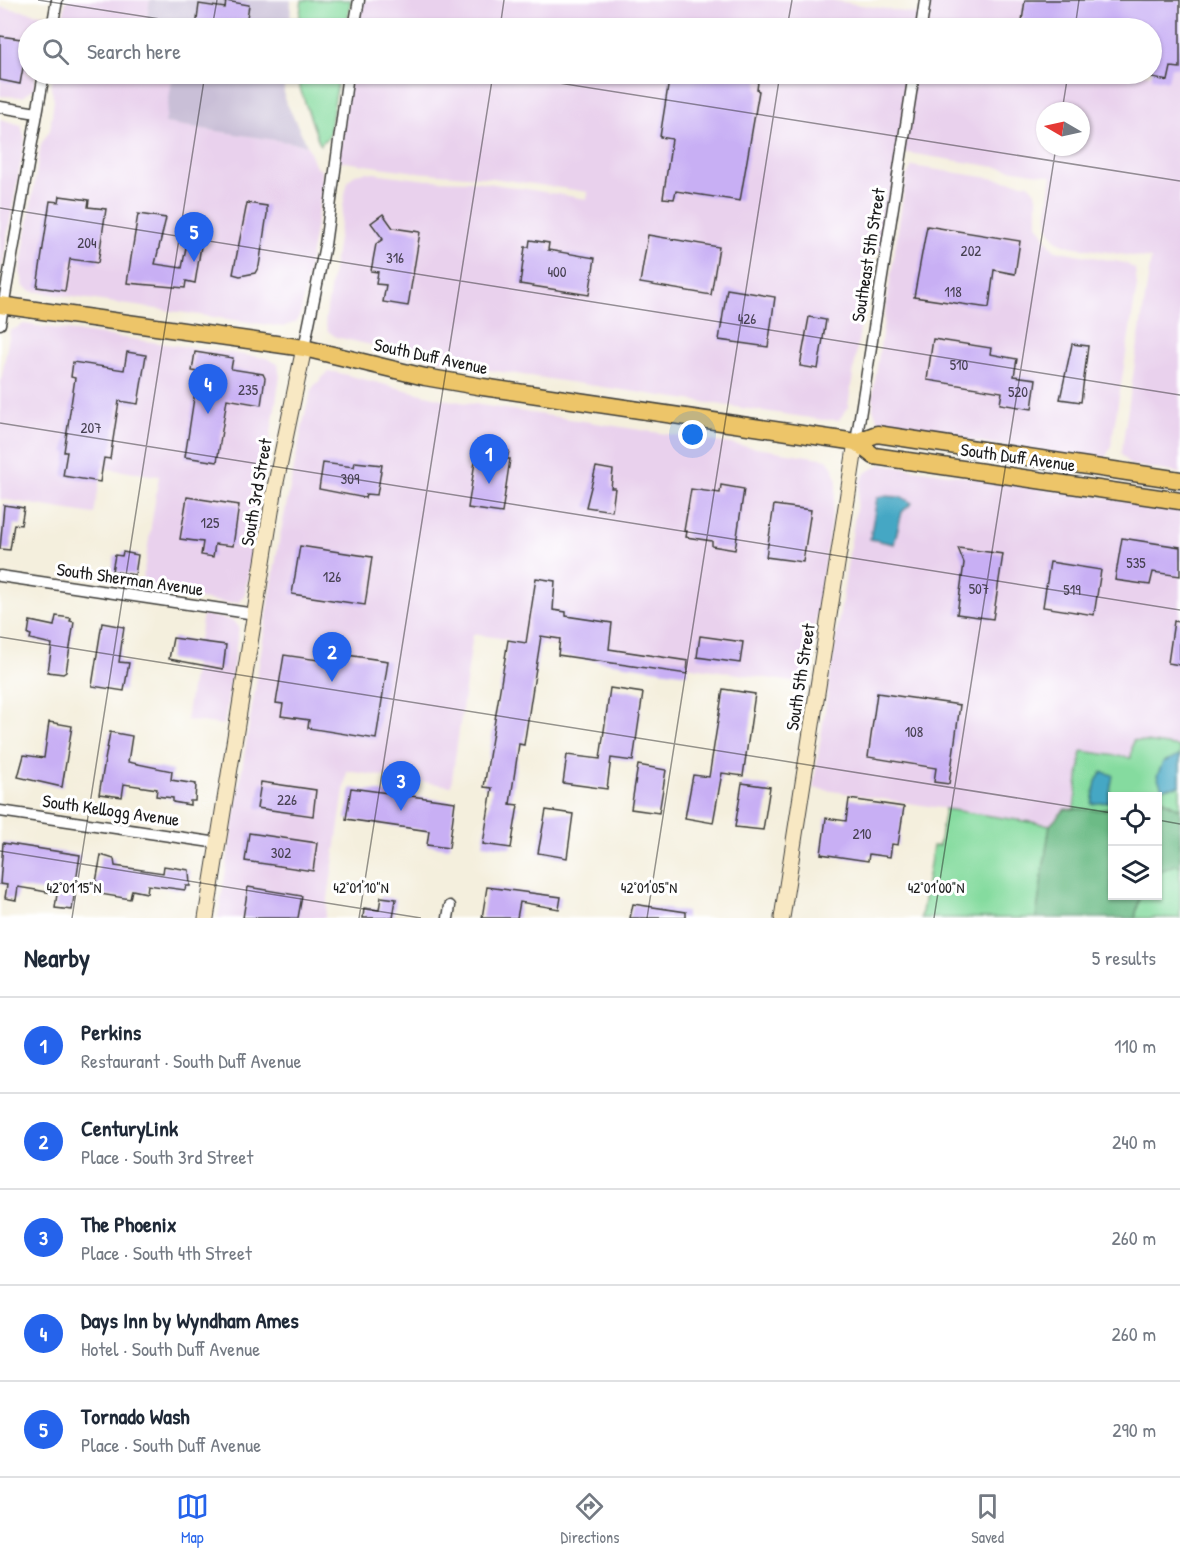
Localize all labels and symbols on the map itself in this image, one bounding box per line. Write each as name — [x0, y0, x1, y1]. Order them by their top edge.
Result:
north arrow — [1036, 102, 1090, 156]
street label: Southeast 5th Street — [845, 185, 891, 324]
pin: 5 — [174, 212, 214, 262]
house number: 204 — [77, 232, 97, 253]
house number: 202 — [961, 240, 981, 261]
house number: 316 — [386, 247, 404, 268]
house number: 400 — [547, 261, 567, 282]
house number: 118 — [944, 281, 962, 302]
house number: 426 — [738, 308, 756, 329]
street label: South Duff Avenue — [372, 332, 490, 380]
house number: 510 — [950, 354, 969, 375]
pin: 4 — [188, 364, 228, 414]
house number: 235 — [238, 379, 259, 400]
house number: 520 — [1008, 381, 1028, 402]
house number: 207 — [80, 417, 102, 438]
your location — [678, 420, 707, 449]
pin: 1 — [470, 434, 508, 484]
street label: South 3rd Street — [234, 436, 278, 548]
street label: South Duff Avenue — [959, 437, 1077, 477]
house number: 309 — [341, 468, 360, 489]
house number: 125 — [201, 512, 220, 533]
house number: 535 — [1126, 552, 1146, 573]
street label: South Sherman Avenue — [55, 556, 205, 602]
house number: 126 — [323, 566, 341, 587]
house number: 507 — [969, 578, 989, 599]
house number: 519 — [1063, 579, 1081, 600]
street label: South 5th Street — [779, 621, 821, 732]
pin: 2 — [312, 632, 352, 682]
house number: 108 — [905, 721, 923, 742]
pin: 3 — [382, 762, 420, 811]
street label: South Kellogg Avenue — [41, 788, 181, 832]
house number: 226 — [277, 789, 297, 810]
house number: 210 — [852, 823, 872, 844]
house number: 302 — [271, 842, 291, 863]
text: 42°01'15"N — [46, 877, 102, 898]
text: 42°01'10"N — [333, 877, 389, 898]
text: 42°01'05"N — [621, 877, 677, 898]
text: 42°01'00"N — [908, 877, 964, 898]

